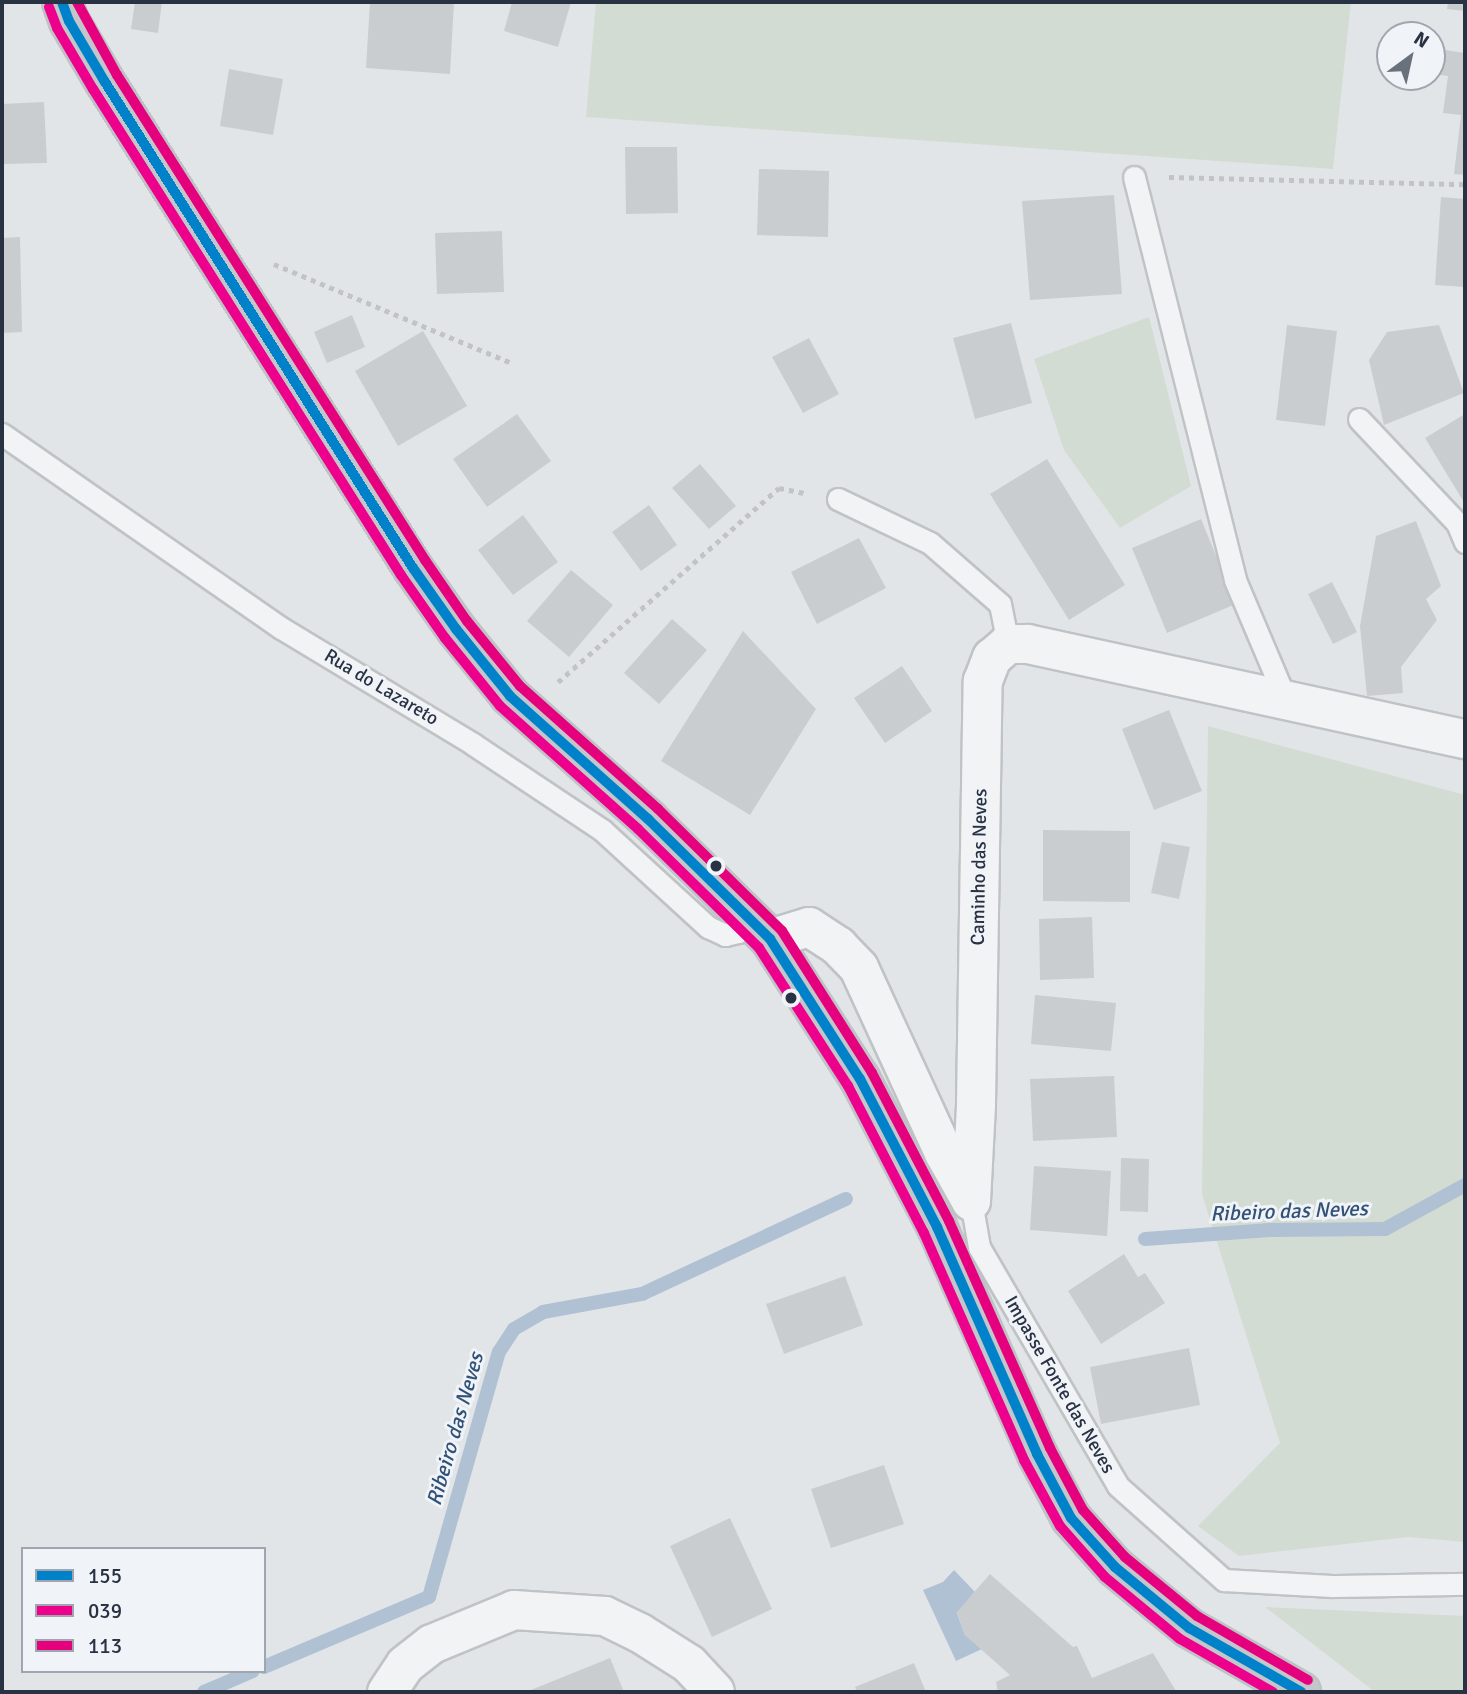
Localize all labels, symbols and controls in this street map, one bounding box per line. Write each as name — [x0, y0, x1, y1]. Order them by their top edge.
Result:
north arrow — [1376, 21, 1446, 91]
text: N — [1409, 26, 1433, 54]
street label: Rua do Lazareto — [320, 645, 442, 731]
street label: Caminho das Neves — [967, 788, 993, 946]
unlabelled marker — [709, 859, 723, 873]
unlabelled marker — [784, 991, 798, 1005]
water label: Ribeiro das Neves — [1210, 1196, 1368, 1226]
street label: Impasse Fonte das Neves — [999, 1292, 1119, 1478]
water label: Ribeiro das Neves — [421, 1350, 489, 1508]
legend — [21, 1547, 266, 1673]
text: 155 — [88, 1563, 122, 1589]
text: 039 — [88, 1598, 122, 1624]
text: 113 — [88, 1633, 122, 1659]

